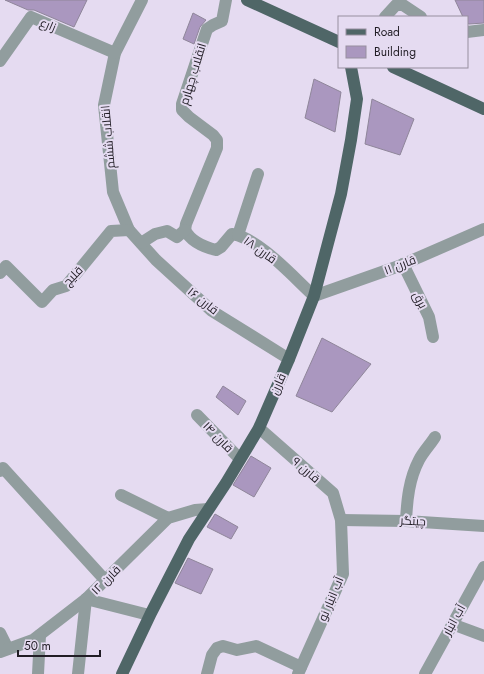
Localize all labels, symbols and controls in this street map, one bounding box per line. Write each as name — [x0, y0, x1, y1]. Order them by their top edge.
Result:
street label: زارع — [37, 14, 59, 36]
legend — [338, 16, 468, 68]
text: Road — [374, 23, 400, 41]
street label: انقلاب چهارم — [175, 41, 211, 107]
text: Building — [374, 43, 416, 61]
street label: انقلاب ششم — [96, 105, 120, 169]
street label: قارن ۱۸ — [240, 232, 280, 268]
street label: قارن ۱۱ — [381, 251, 419, 279]
street label: قلیچ — [59, 262, 87, 290]
street label: قارن ۱۶ — [184, 283, 222, 319]
street label: برق — [408, 288, 432, 312]
street label: قارن — [265, 370, 291, 398]
street label: قارن ۱۴ — [199, 417, 237, 457]
street label: قارن ٩ — [288, 453, 324, 487]
street label: چیتگر — [399, 511, 426, 531]
street label: قارن ۱۲ — [87, 561, 125, 599]
street label: آب انبار نو — [314, 573, 349, 624]
street label: آب انبار — [438, 601, 470, 640]
scale bar — [18, 632, 100, 658]
text: 50 m — [24, 637, 51, 655]

